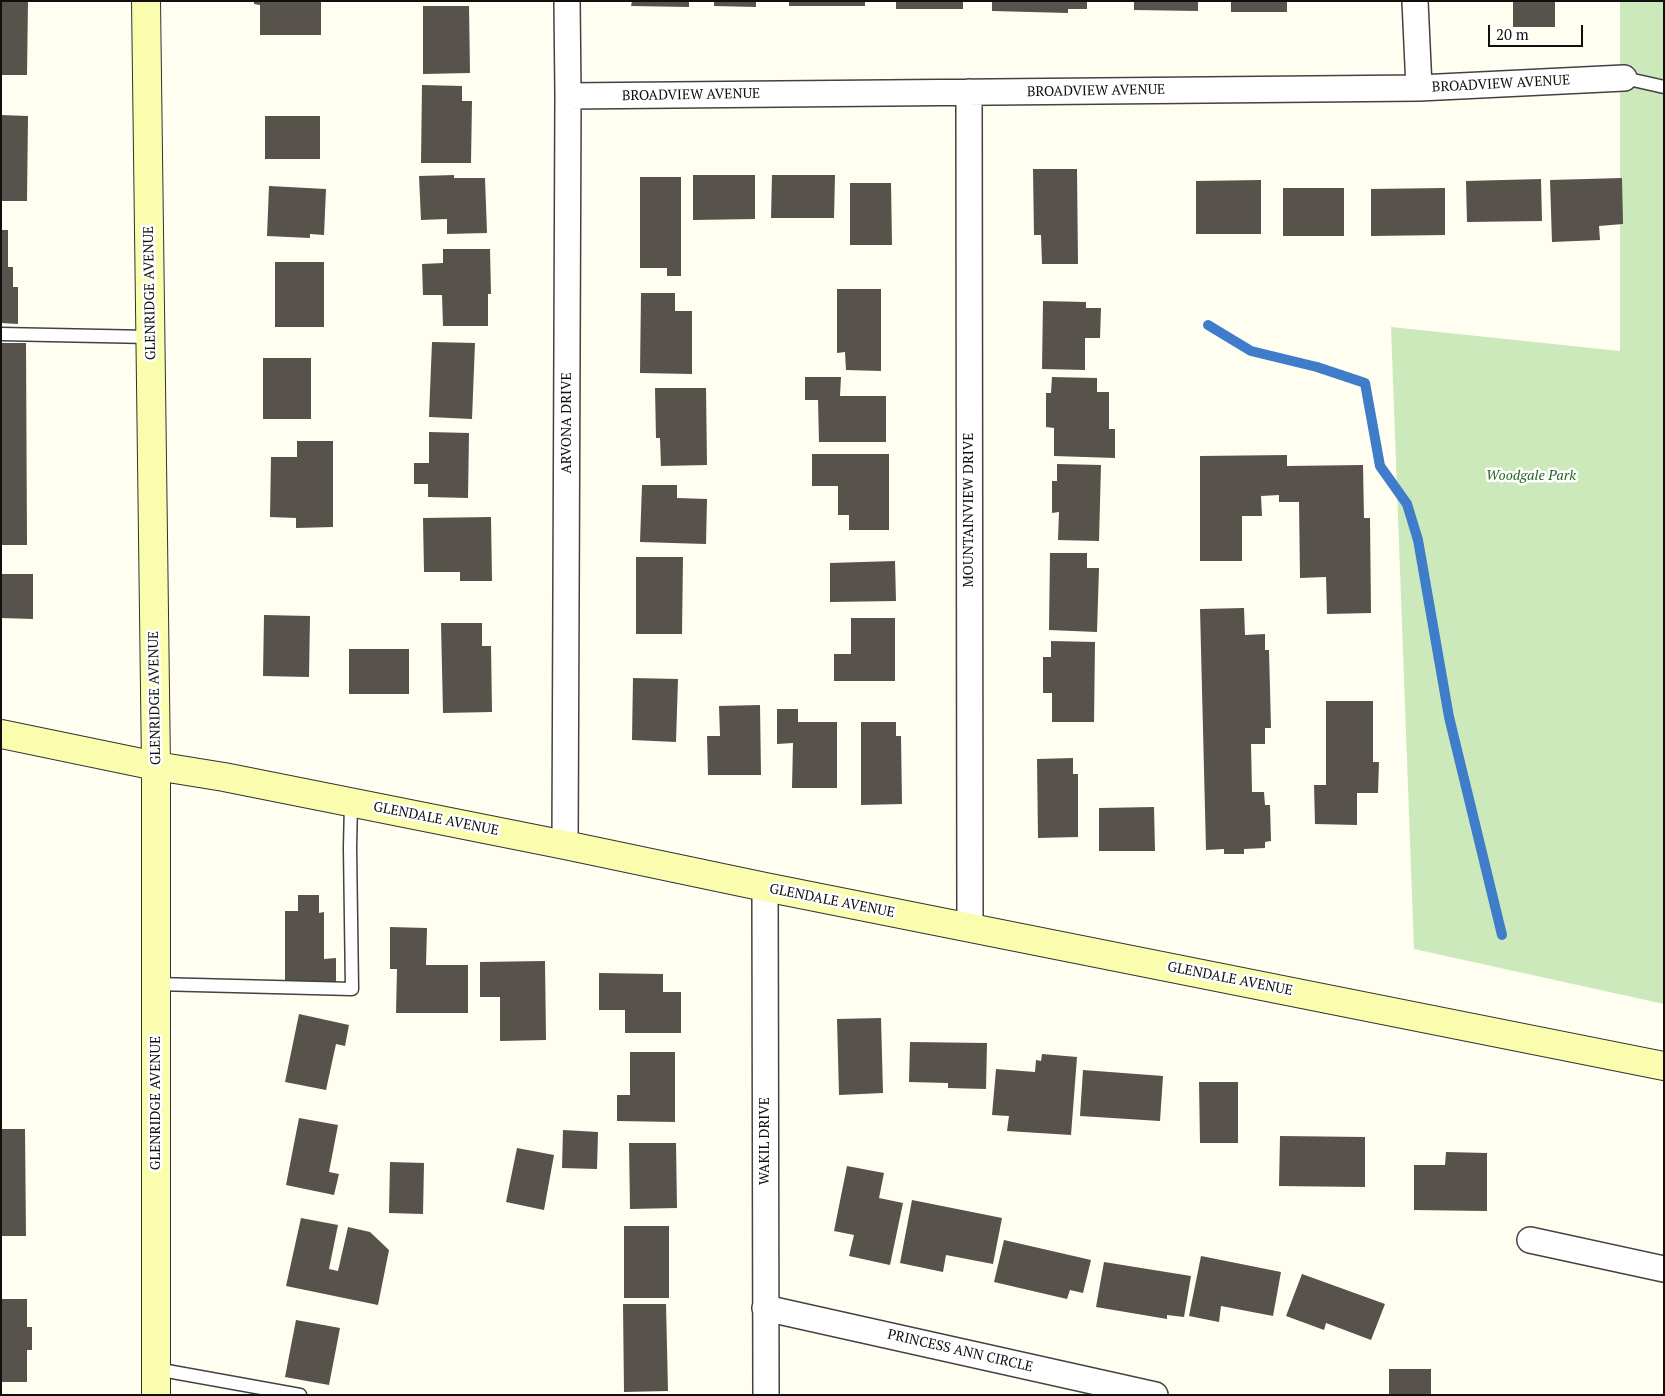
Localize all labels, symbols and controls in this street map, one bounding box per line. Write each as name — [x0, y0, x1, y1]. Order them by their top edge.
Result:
scale bar — [1490, 15, 1585, 47]
text: 20 m — [1496, 24, 1529, 44]
street label: BROADVIEW AVENUE — [1431, 72, 1571, 96]
street label: BROADVIEW AVENUE — [1027, 81, 1165, 101]
street label: BROADVIEW AVENUE — [622, 85, 760, 105]
street label: GLENRIDGE AVENUE — [140, 226, 160, 360]
street label: ARVONA DRIVE — [559, 372, 575, 474]
street label: MOUNTAINVIEW DRIVE — [961, 432, 977, 588]
park label: Woodgale Park — [1486, 468, 1576, 484]
street label: GLENRIDGE AVENUE — [145, 631, 165, 765]
street label: GLENDALE AVENUE — [372, 799, 500, 839]
street label: GLENDALE AVENUE — [768, 881, 896, 921]
street label: GLENDALE AVENUE — [1166, 959, 1294, 999]
street label: GLENRIDGE AVENUE — [148, 1036, 164, 1170]
street label: WAKIL DRIVE — [757, 1097, 773, 1185]
street label: PRINCESS ANN CIRCLE — [886, 1326, 1034, 1376]

